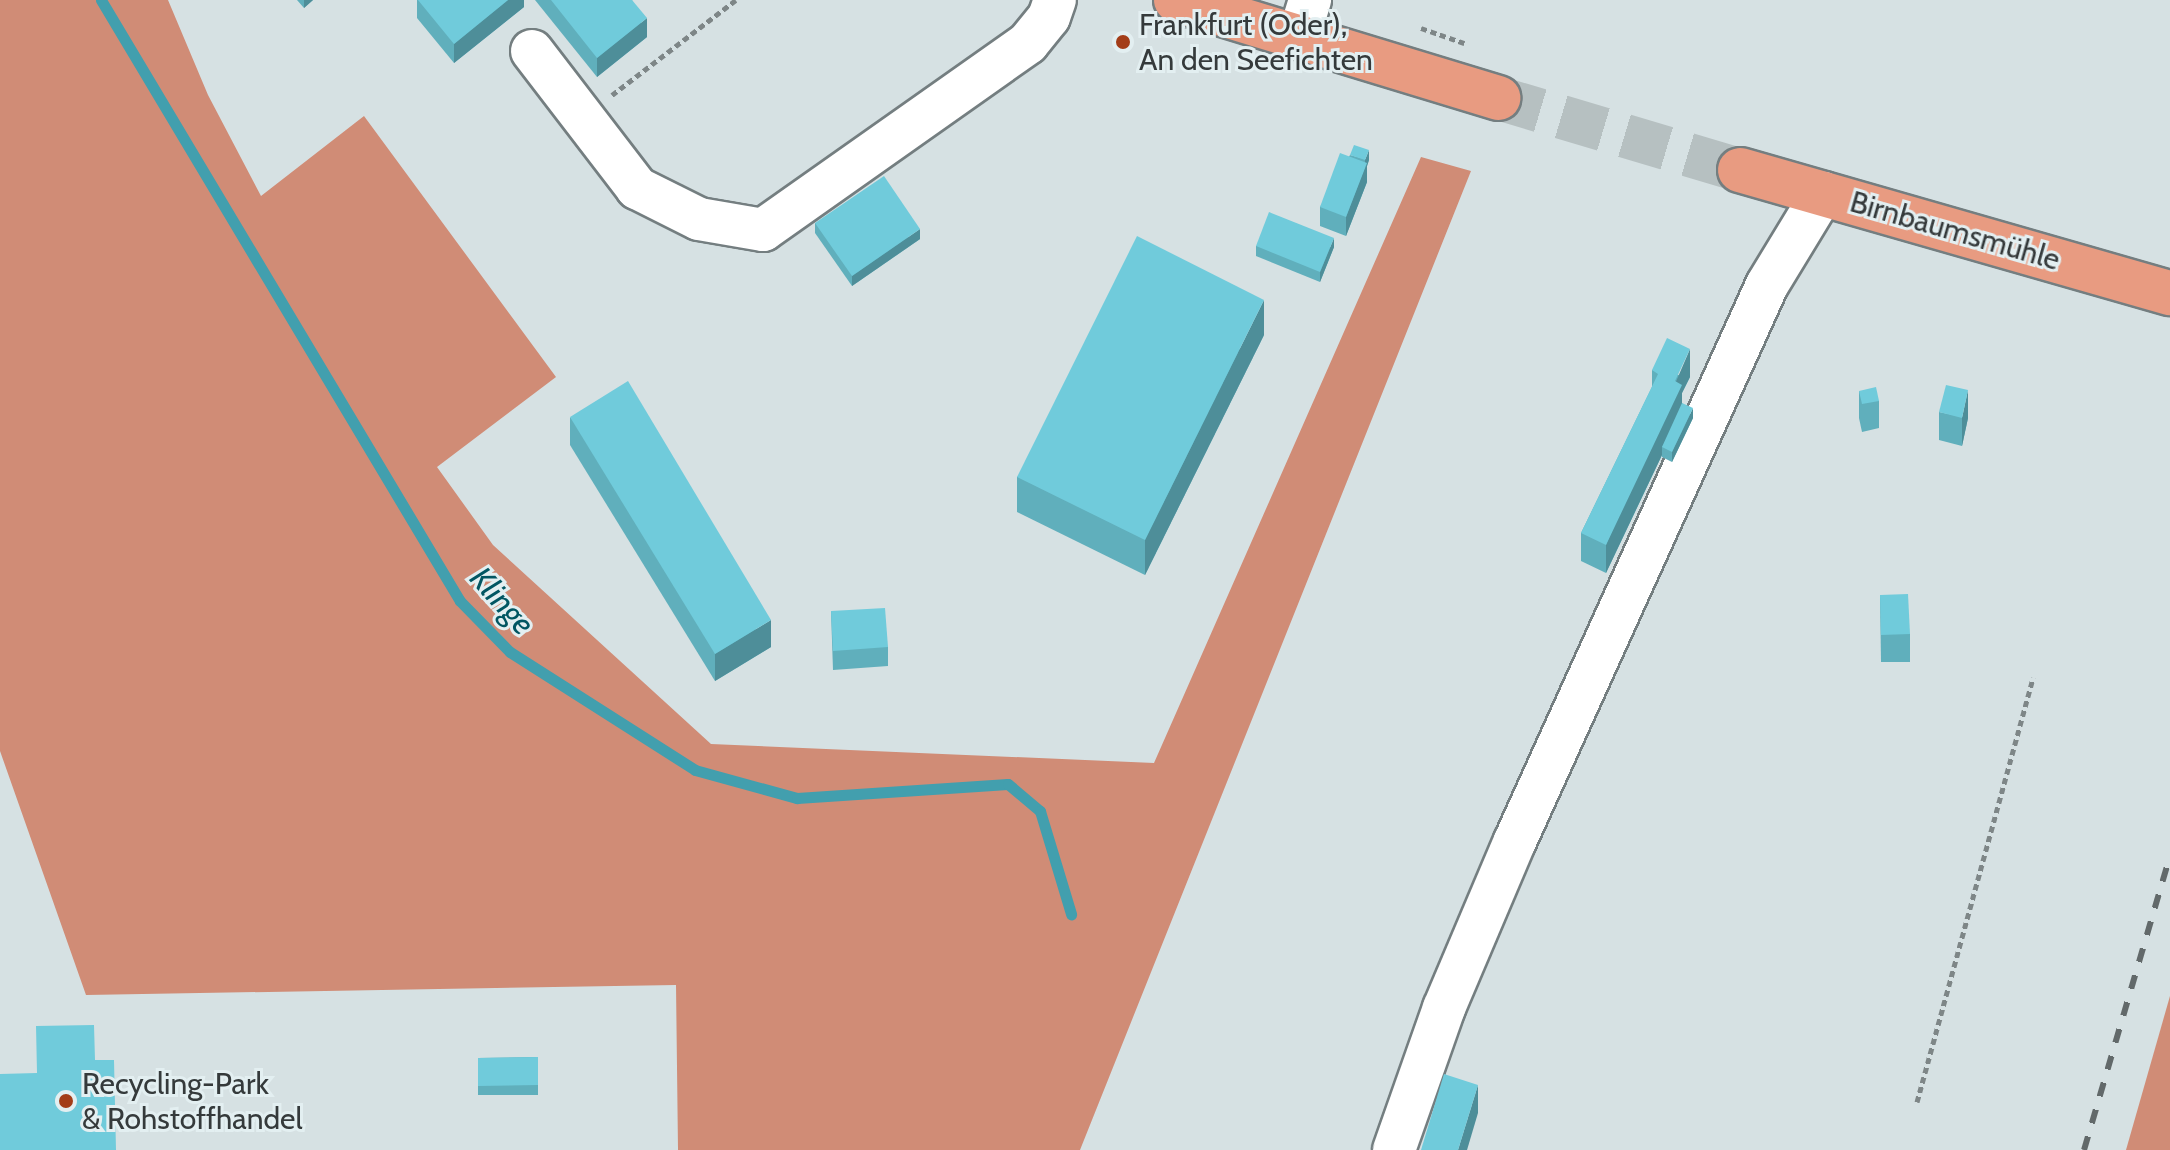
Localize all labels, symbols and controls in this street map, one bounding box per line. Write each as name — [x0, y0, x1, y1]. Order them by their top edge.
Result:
place label: Frankfurt (Oder), An den Seefichten — [1139, 7, 1373, 78]
marker: Frankfurt (Oder), An den Seefichten — [1114, 33, 1132, 51]
street label: Birnbaumsmühle — [1846, 184, 2064, 278]
water label: Klinge — [462, 559, 542, 643]
place label: Recycling-Park & Rohstoffhandel — [82, 1066, 302, 1136]
marker: Recycling-Park & Rohstoffhandel — [57, 1092, 75, 1110]

